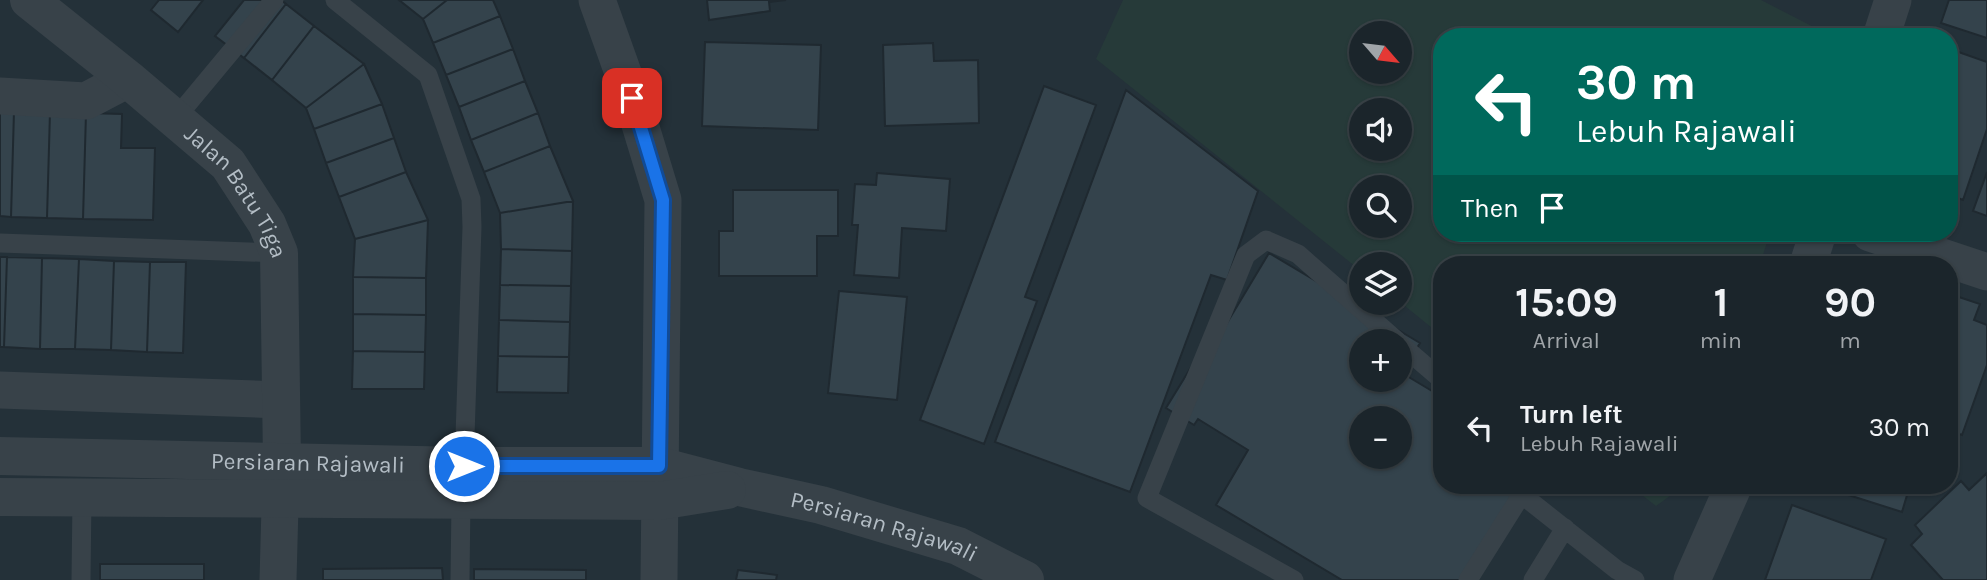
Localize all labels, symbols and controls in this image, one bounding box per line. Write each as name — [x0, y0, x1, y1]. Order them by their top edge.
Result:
north arrow — [1349, 21, 1412, 84]
map controls — [1349, 21, 1412, 469]
text: 30 m — [1576, 54, 1696, 111]
icon: left — [1461, 56, 1552, 147]
pin — [602, 68, 662, 128]
icon: arrive — [613, 79, 651, 117]
button: sound — [1349, 98, 1412, 161]
text: Lebuh Rajawali — [1576, 113, 1797, 150]
street label: Jalan Batu Tiga — [179, 120, 293, 262]
button: search — [1349, 175, 1412, 238]
icon: arrive — [1533, 189, 1571, 227]
text: Then — [1461, 193, 1519, 224]
button: layers — [1349, 252, 1412, 315]
text: 15:09 — [1515, 277, 1618, 327]
text: 1 — [1713, 277, 1728, 327]
text: 90 — [1824, 277, 1876, 327]
text: Arrival — [1533, 327, 1600, 354]
text: min — [1700, 327, 1742, 354]
text: m — [1839, 327, 1861, 354]
button: + — [1349, 329, 1412, 392]
text: Turn left — [1520, 399, 1622, 430]
button: − — [1349, 406, 1412, 469]
icon: left — [1461, 409, 1499, 447]
text: 30 m — [1869, 412, 1930, 443]
position arrow — [427, 429, 501, 503]
text: Lebuh Rajawali — [1520, 430, 1679, 457]
street label: Persiaran Rajawali — [211, 447, 405, 478]
street label: Persiaran Rajawali — [788, 485, 982, 567]

